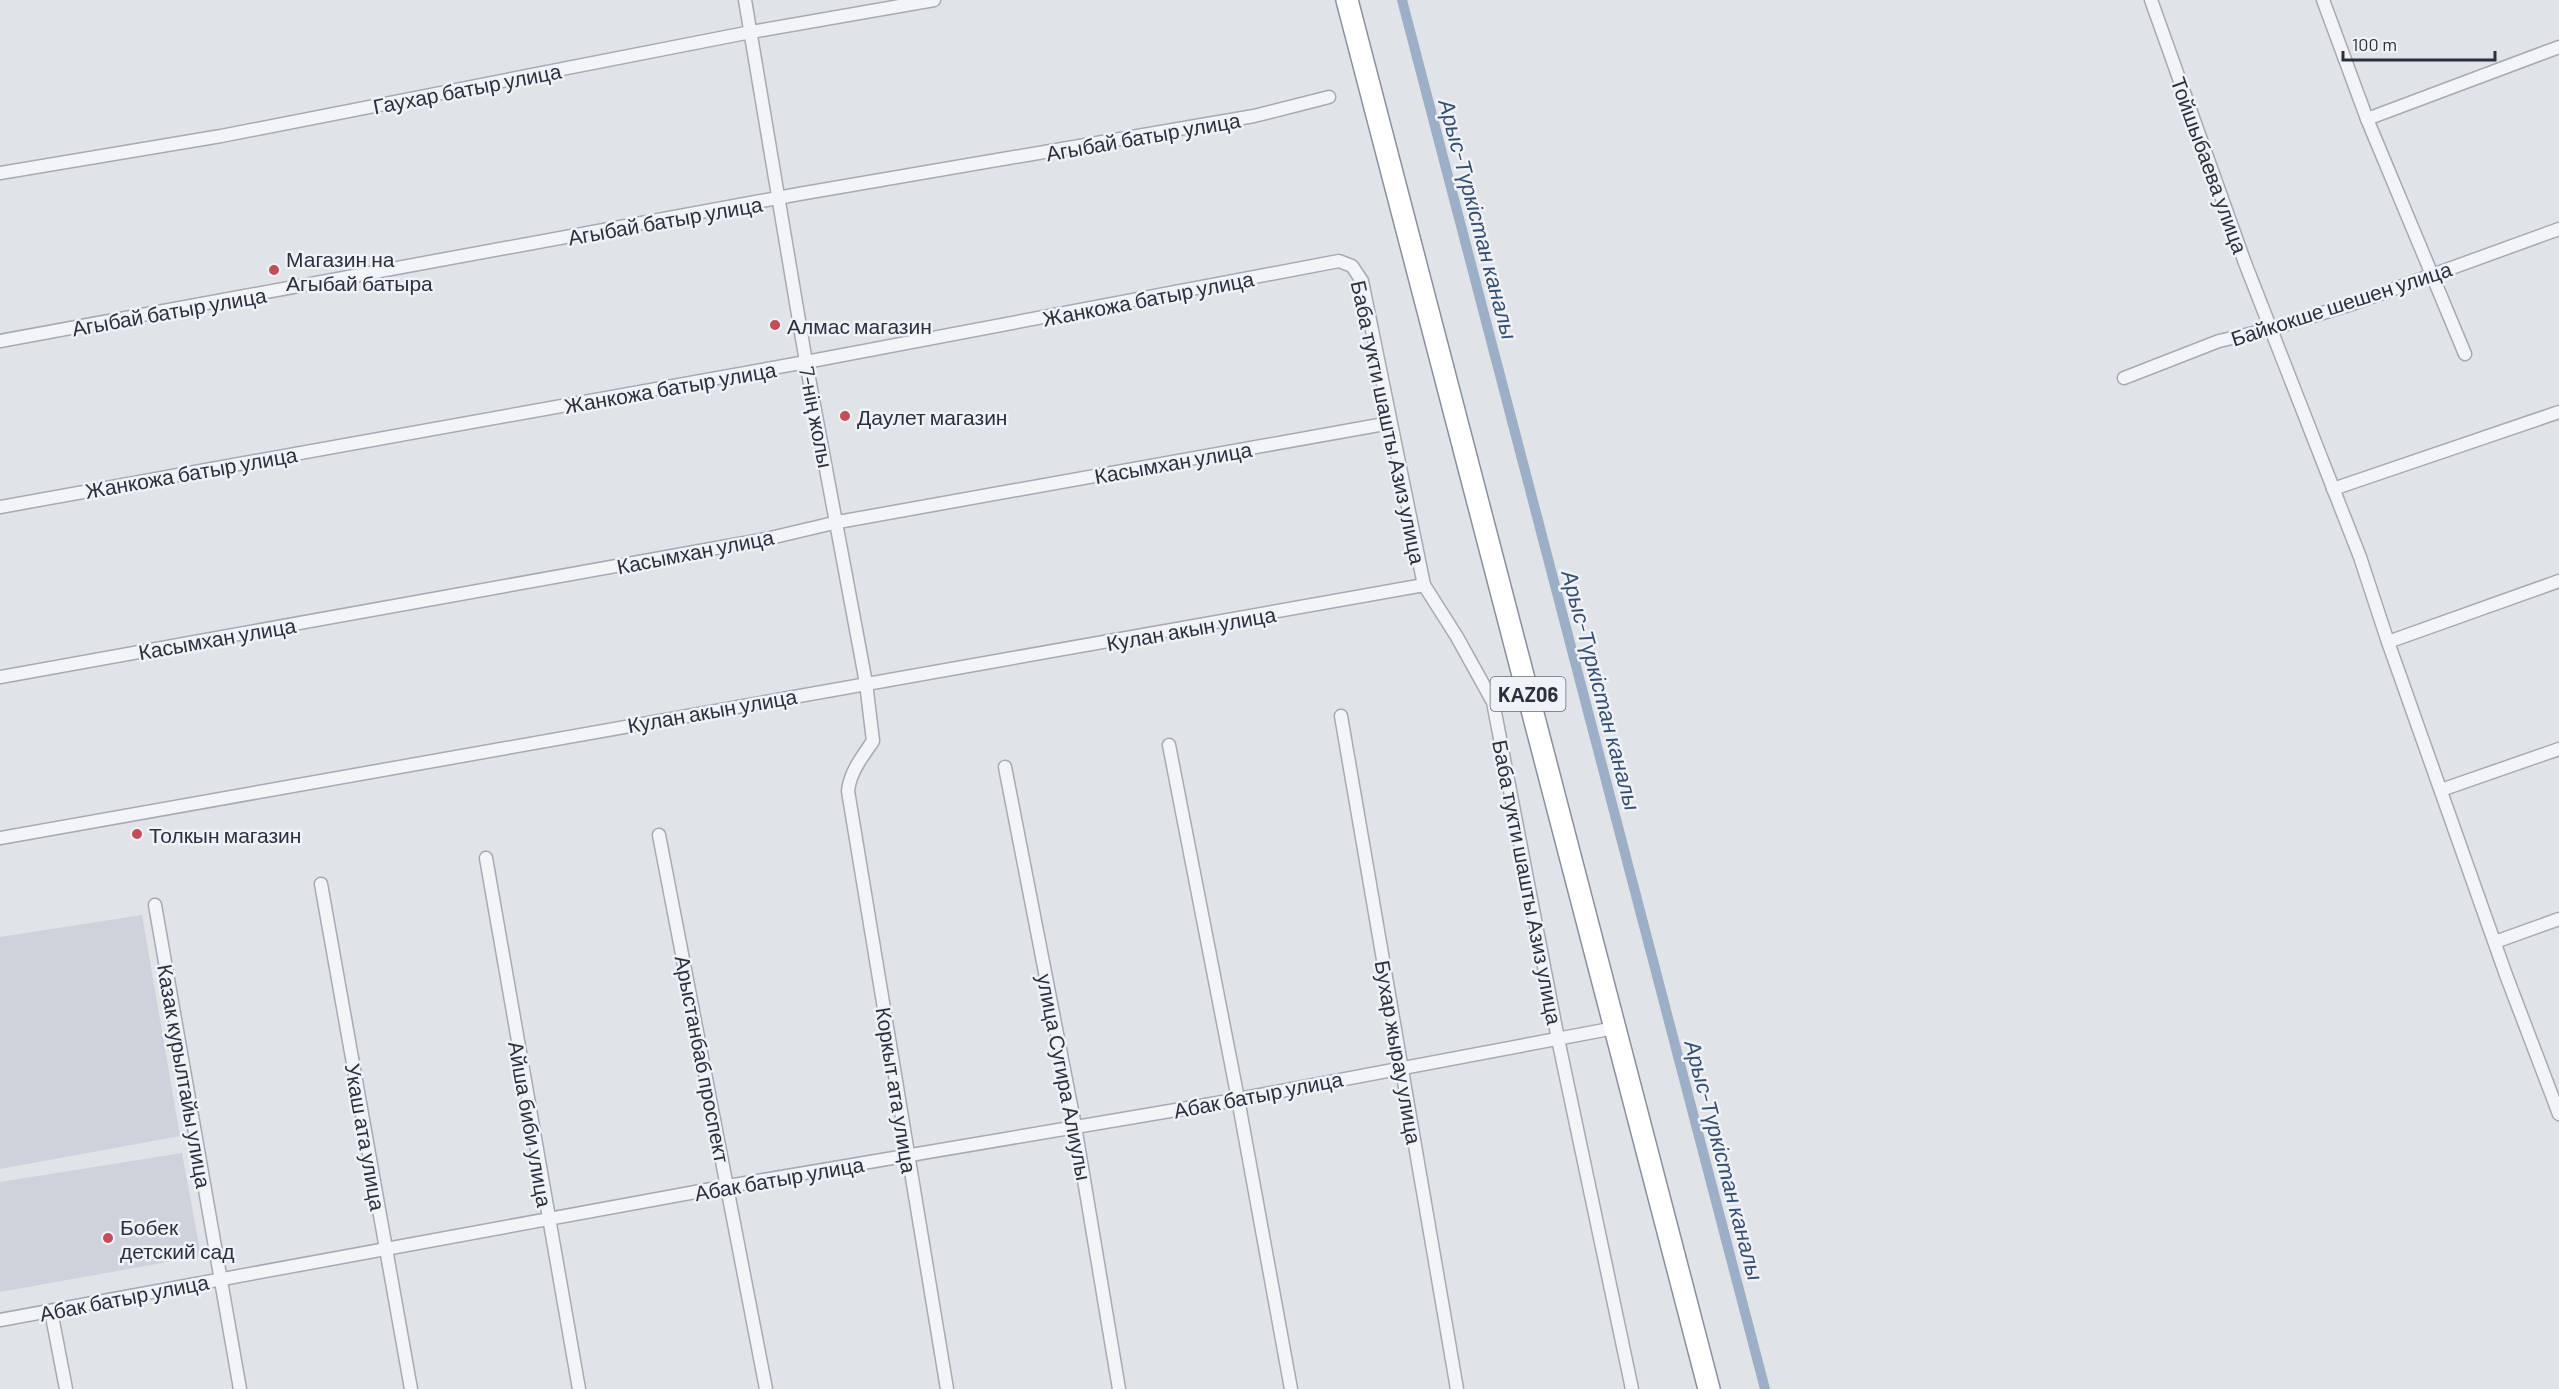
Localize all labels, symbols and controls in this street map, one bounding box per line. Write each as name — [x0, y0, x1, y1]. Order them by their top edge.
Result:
scale bar — [2343, 24, 2494, 62]
text: 100 m — [2352, 33, 2397, 55]
street label: Гаухар батыр улица — [371, 57, 563, 118]
street label: Тойшыбаева улица — [2166, 73, 2254, 257]
water label: Арыс-Түркістан каналы — [1433, 94, 1524, 342]
street label: Агыбай батыр улица — [1044, 107, 1242, 165]
street label: Агыбай батыр улица — [566, 191, 764, 249]
place label: Магазин на Агыбай батыра — [286, 246, 433, 295]
street label: Байкокше шешен улица — [2227, 255, 2455, 351]
marker: Магазин на Агыбай батыра — [267, 263, 281, 277]
street label: Жанкожа батыр улица — [1040, 265, 1256, 331]
street label: Баба тукти шашты Азиз улица — [1347, 278, 1431, 566]
street label: Агыбай батыр улица — [70, 282, 268, 340]
place label: Алмас магазин — [787, 313, 932, 338]
marker: Алмас магазин — [768, 318, 782, 332]
street label: Жанкожа батыр улица — [562, 356, 778, 418]
street label: 7-нің жолы — [795, 364, 839, 470]
place label: Даулет магазин — [857, 404, 1007, 429]
marker: Даулет магазин — [838, 409, 852, 423]
street label: Касымхан улица — [1092, 436, 1254, 488]
street label: Жанкожа батыр улица — [83, 441, 299, 503]
street label: Касымхан улица — [614, 523, 776, 578]
water label: Арыс-Түркістан каналы — [1556, 565, 1647, 813]
street label: Кулан акын улица — [1104, 601, 1278, 655]
street label: Касымхан улица — [136, 612, 298, 664]
road number: KАZ06 — [1490, 677, 1565, 711]
street label: Кулан акын улица — [625, 683, 799, 737]
street label: Баба тукти шашты Азиз улица — [1488, 738, 1568, 1027]
place label: Толкын магазин — [149, 822, 301, 847]
marker: Толкын магазин — [130, 827, 144, 841]
street label: Арыстанбаб проспект — [671, 953, 735, 1165]
street label: Бухар жырау улица — [1371, 958, 1428, 1146]
street label: Казак курылтайы улица — [153, 962, 217, 1190]
street label: улица Сугира Алиулы — [1033, 972, 1097, 1182]
street label: Коркыт ата улица — [872, 1005, 923, 1175]
water label: Арыс-Түркістан каналы — [1679, 1035, 1770, 1283]
street label: Айша биби улица — [504, 1039, 558, 1209]
street label: Укаш ата улица — [341, 1061, 391, 1213]
street label: Абак батыр улица — [1171, 1065, 1345, 1123]
street label: Абак батыр улица — [692, 1151, 866, 1205]
place label: Бобек детский сад — [120, 1214, 234, 1263]
marker: Бобек детский сад — [101, 1231, 115, 1245]
street label: Абак батыр улица — [37, 1268, 211, 1326]

